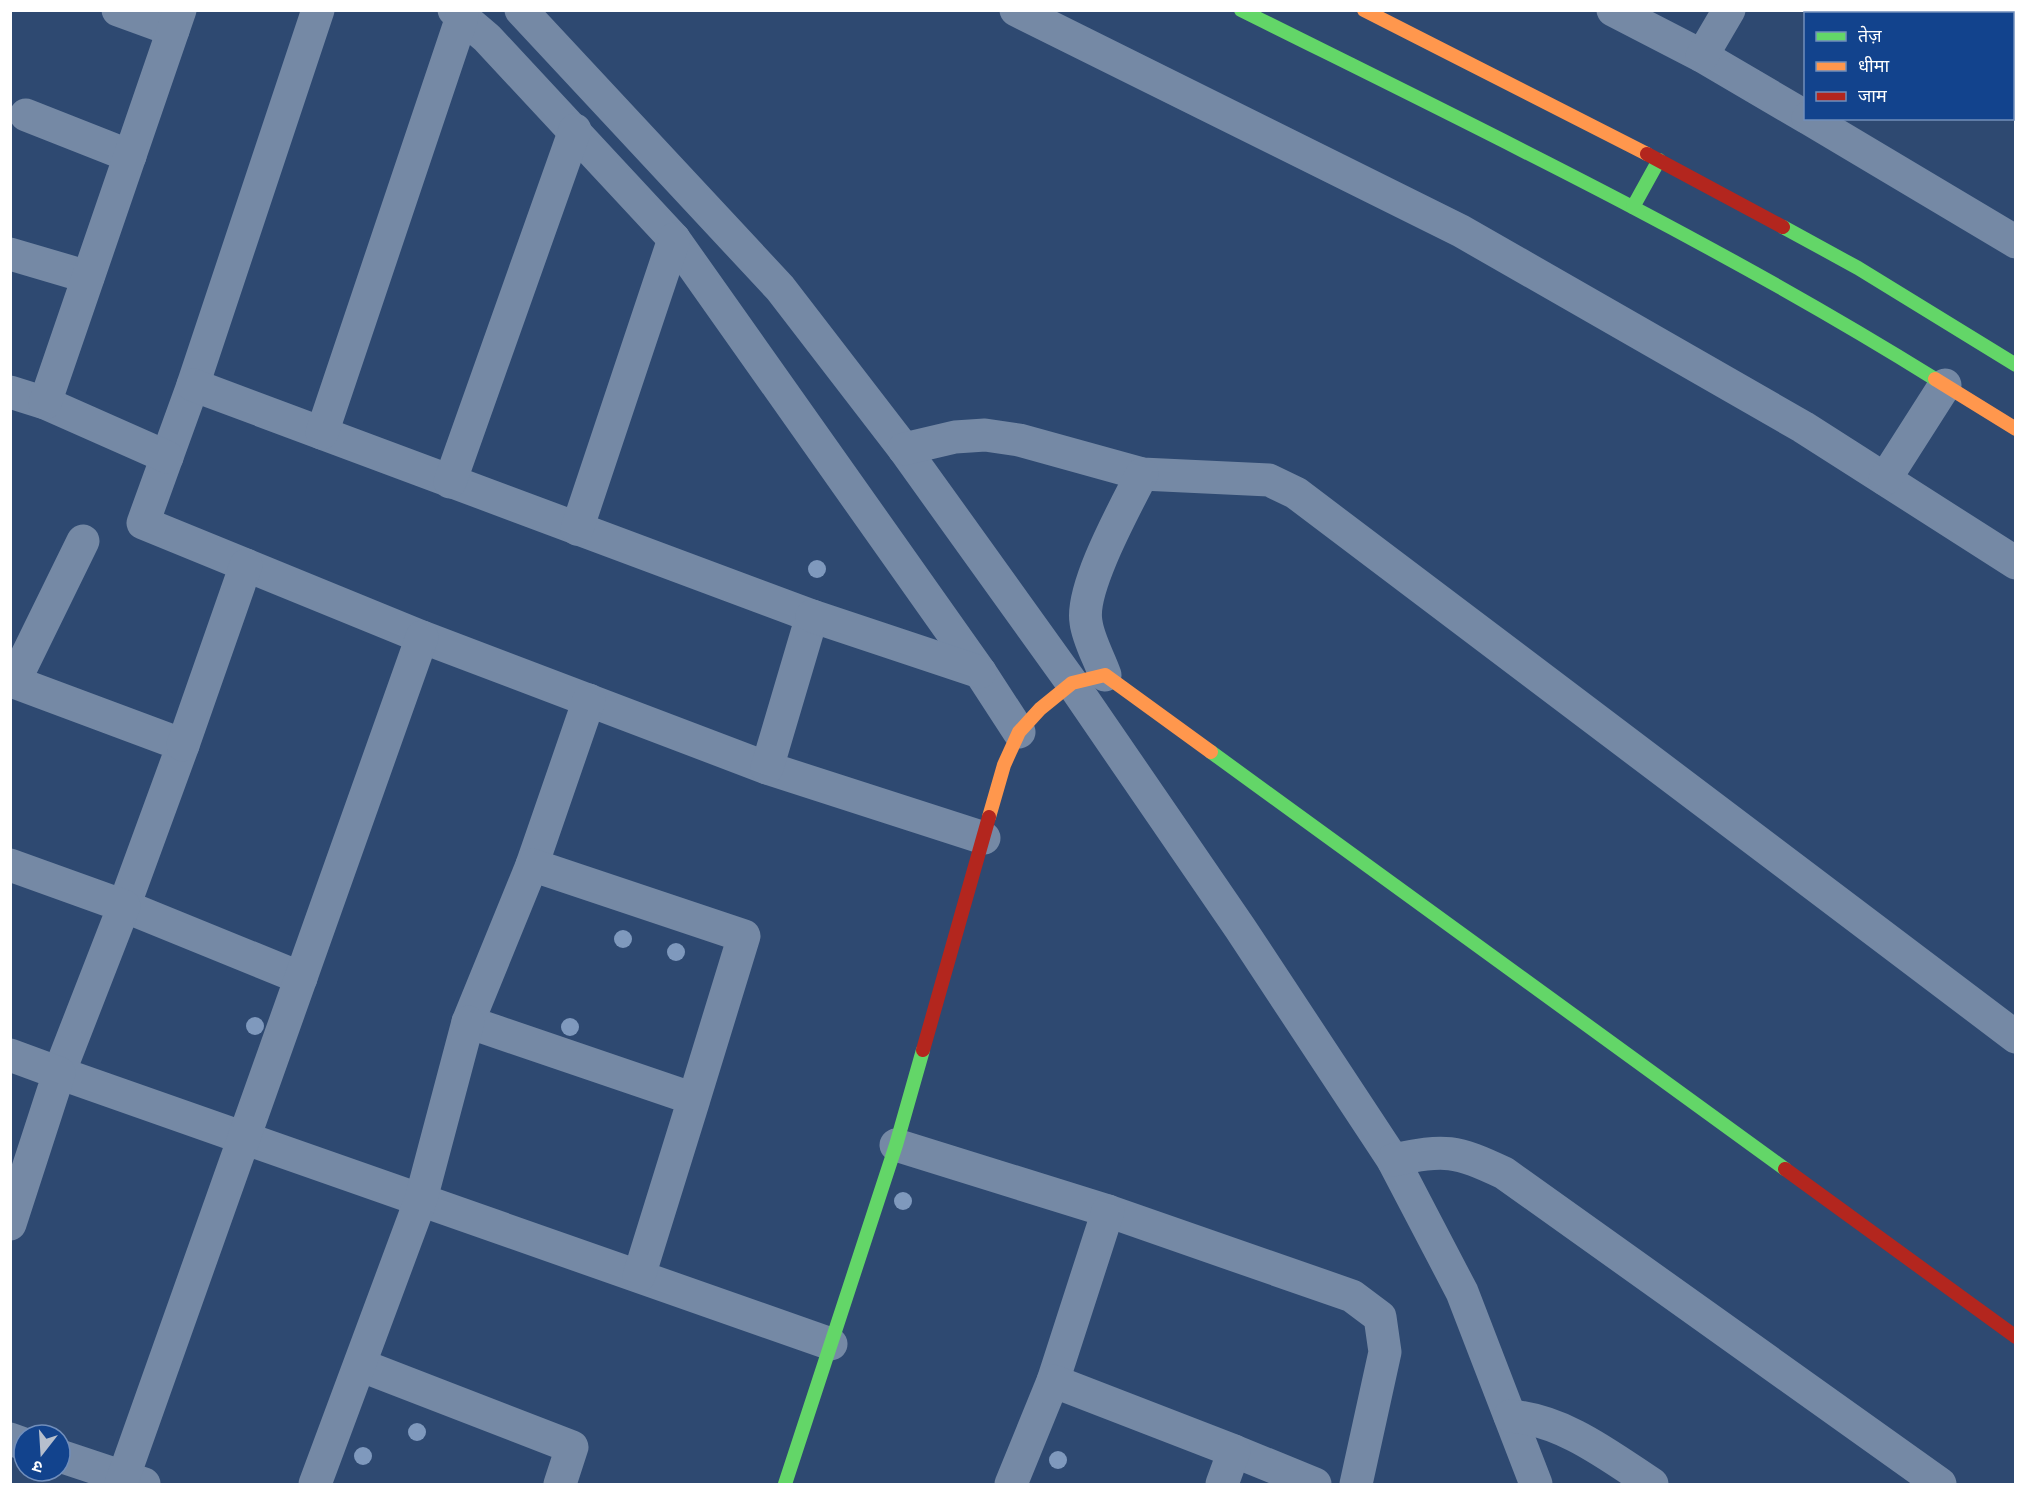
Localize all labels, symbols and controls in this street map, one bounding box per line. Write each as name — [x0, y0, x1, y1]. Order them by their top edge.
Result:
legend — [1804, 12, 2014, 120]
text: तेज़ — [1858, 25, 1882, 47]
text: धीमा — [1858, 55, 1889, 77]
text: जाम — [1858, 85, 1888, 107]
north arrow — [12, 1423, 72, 1483]
text: उ — [30, 1456, 45, 1477]

